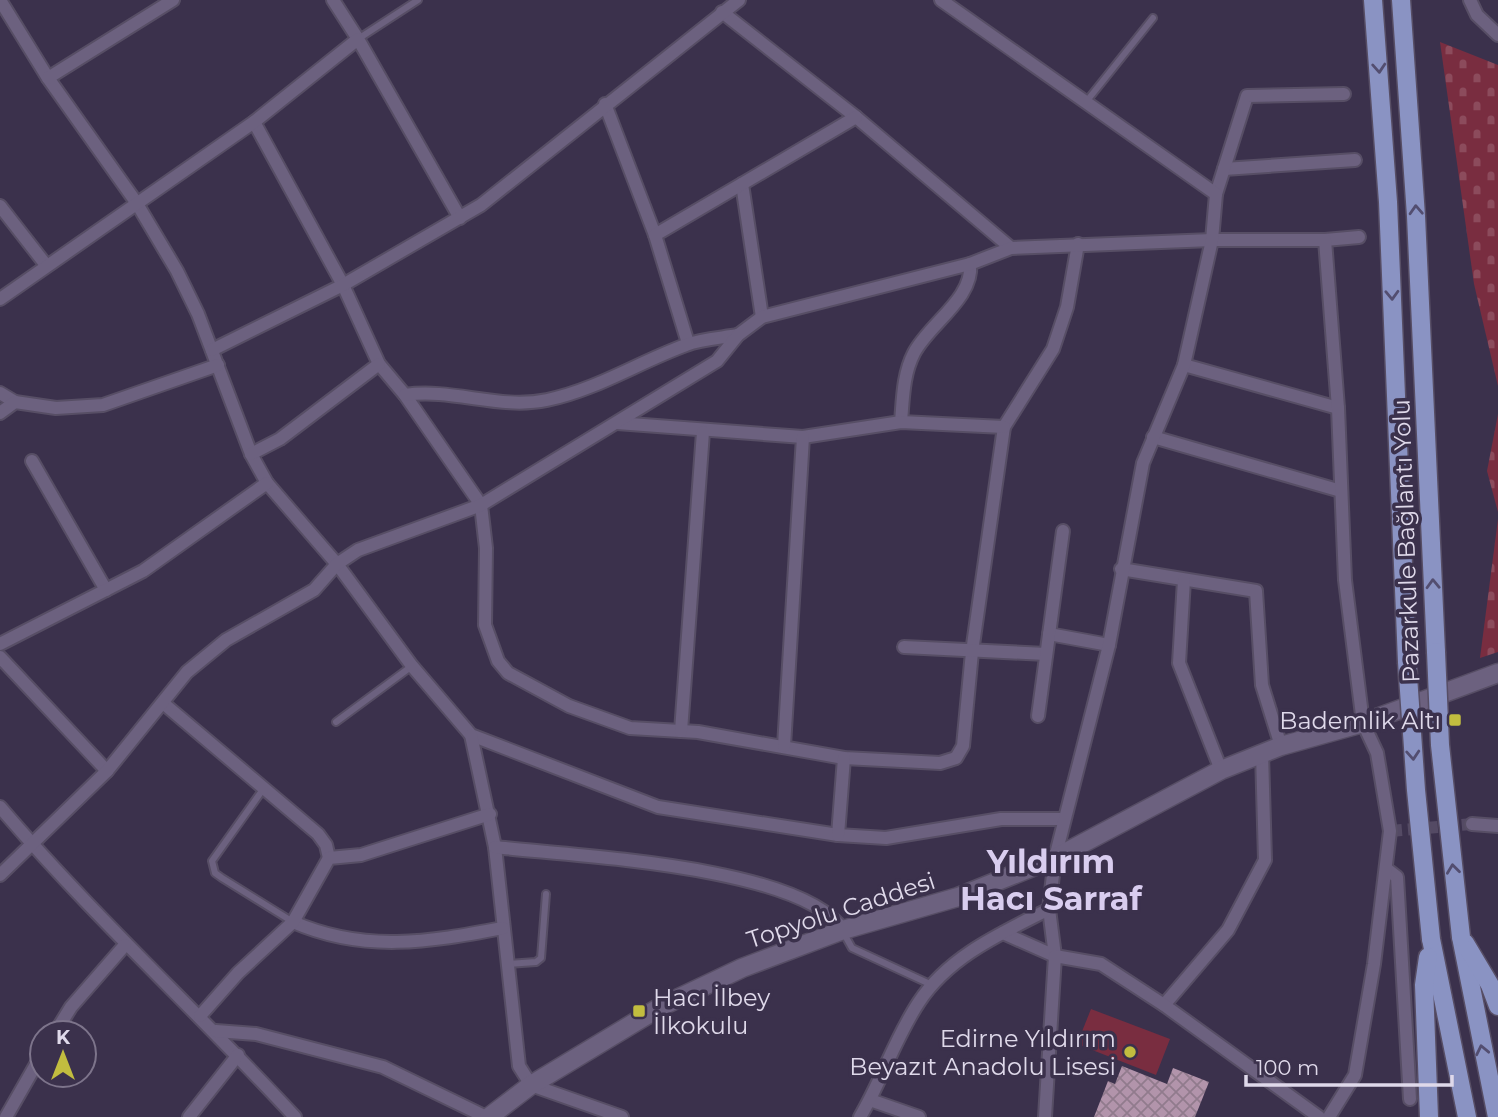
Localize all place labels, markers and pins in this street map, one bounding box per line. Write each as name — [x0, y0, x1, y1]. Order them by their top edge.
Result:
place label: Bademlik Altı — [1279, 706, 1441, 735]
marker: Bademlik Altı — [1447, 712, 1463, 728]
place label: Hacı İlbey İlkokulu — [653, 983, 770, 1040]
marker: Hacı İlbey İlkokulu — [631, 1003, 647, 1019]
place label: Edirne Yıldırım Beyazıt Anadolu Lisesi — [849, 1024, 1116, 1081]
marker: Edirne Yıldırım Beyazıt Anadolu Lisesi — [1122, 1044, 1138, 1060]

